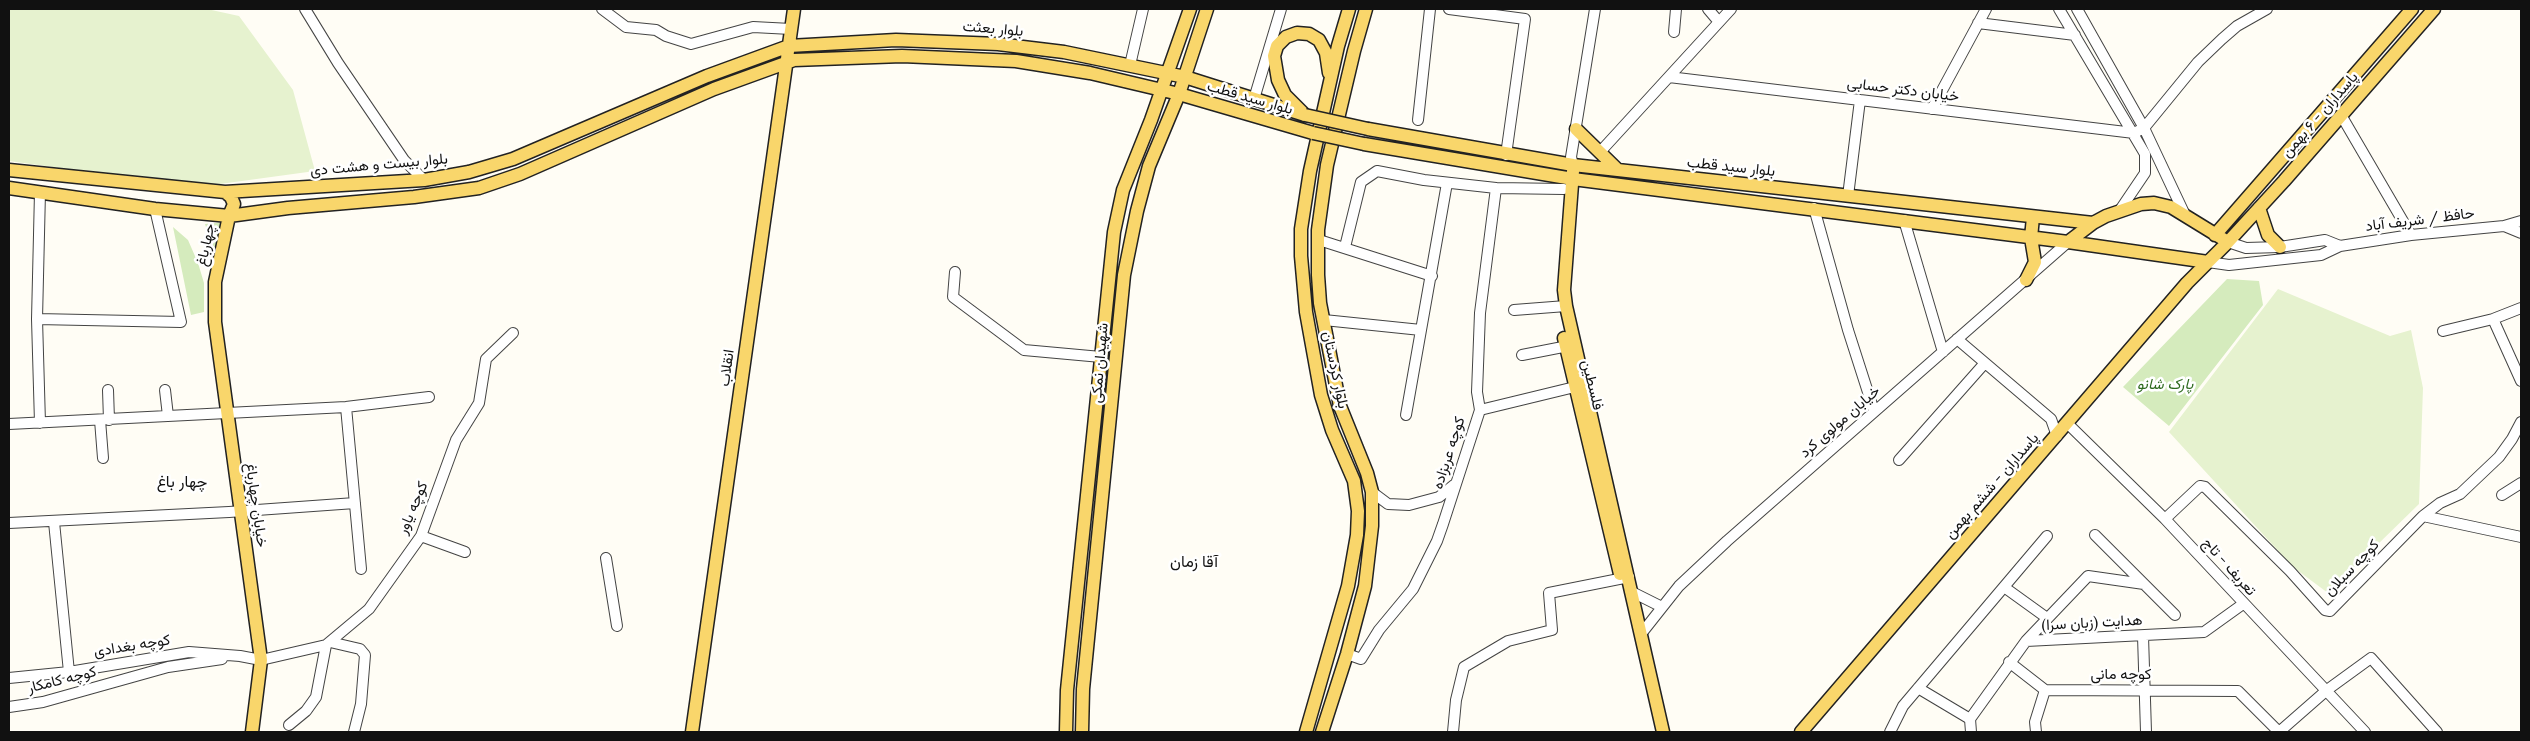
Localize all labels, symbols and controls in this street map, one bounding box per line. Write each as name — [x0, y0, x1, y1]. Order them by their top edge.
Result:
street label: بلوار بعثت — [962, 17, 1024, 41]
street label: پاسداران - ۶ بهمن — [2278, 69, 2362, 161]
street label: خیابان دکتر حسابی — [1846, 74, 1960, 106]
street label: بلوار سید قطب — [1205, 77, 1295, 119]
street label: بلوار بیست و هشت دی — [309, 150, 449, 180]
street label: بلوار سید قطب — [1686, 153, 1776, 181]
street label: حافظ / شریف آباد — [2364, 204, 2476, 236]
street label: چهارباغ — [193, 222, 219, 268]
street label: شهیدان نمکی — [1088, 322, 1112, 404]
street label: بلوار کردستان — [1318, 330, 1352, 410]
street label: انقلاب — [715, 348, 739, 388]
street label: فلسطین — [1577, 358, 1607, 412]
park label: پارک شانو — [2137, 376, 2193, 394]
street label: خیابان مولوی کرد — [1796, 382, 1884, 462]
street label: کوچه عربزاده — [1429, 414, 1469, 492]
street label: پاسداران - ششم بهمن — [1941, 429, 2043, 543]
street label: خیابان چهارباغ — [241, 462, 271, 548]
district label: چهار باغ — [157, 472, 207, 492]
street label: کوچه یاور — [394, 479, 432, 537]
street label: تعریف - تاج — [2198, 534, 2260, 600]
street label: کوچه سبلان — [2321, 536, 2383, 600]
district label: آقا زمان — [1170, 552, 1218, 572]
street label: هدایت (زبان سرا) — [2041, 611, 2143, 635]
street label: کوچه بغدادی — [92, 631, 172, 661]
street label: کوچه کامکار — [26, 663, 98, 697]
street label: کوچه مانی — [2090, 666, 2152, 684]

